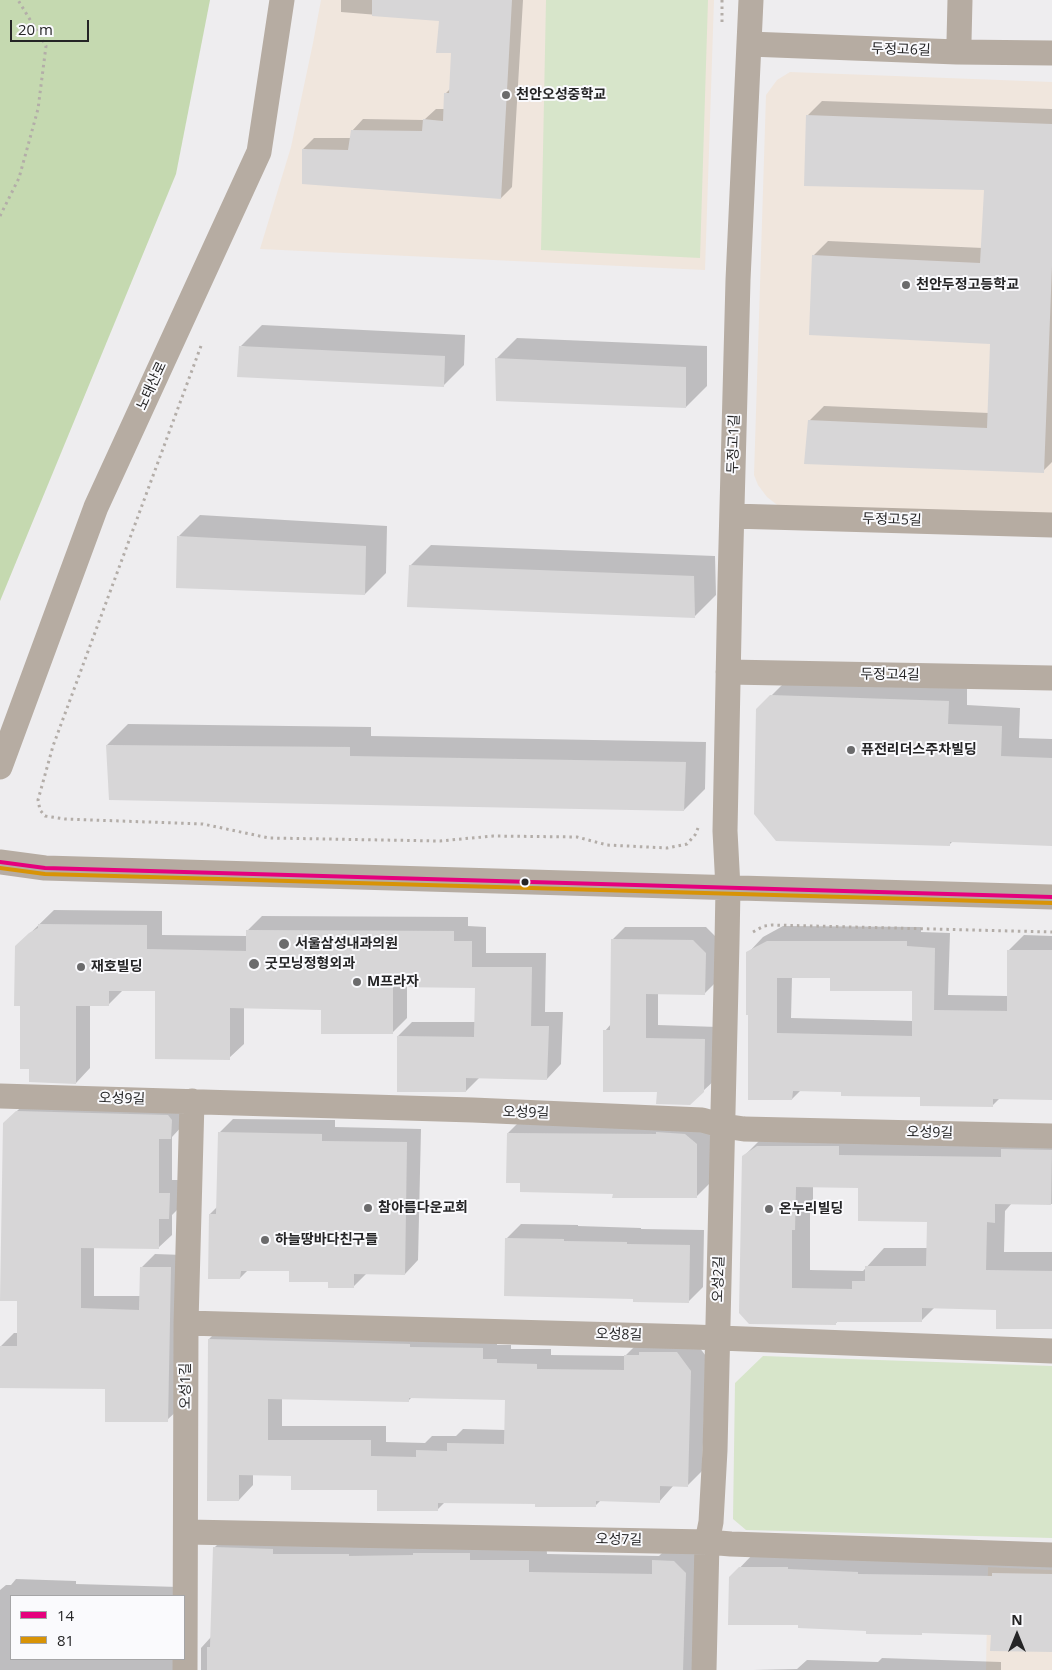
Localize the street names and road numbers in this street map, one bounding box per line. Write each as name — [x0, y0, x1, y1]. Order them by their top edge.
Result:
street label: 두정고6길 — [871, 41, 931, 59]
street label: 노태산로 — [134, 359, 170, 413]
street label: 두정고1길 — [725, 414, 743, 474]
street label: 두정고5길 — [862, 511, 922, 529]
street label: 두정고4길 — [860, 666, 920, 684]
street label: 오성9길 — [98, 1090, 146, 1108]
street label: 오성9길 — [502, 1104, 550, 1122]
street label: 오성9길 — [907, 1124, 953, 1142]
street label: 오성2길 — [710, 1255, 728, 1303]
street label: 오성8길 — [595, 1326, 643, 1344]
street label: 오성1길 — [178, 1363, 194, 1409]
street label: 오성7길 — [596, 1531, 642, 1549]

